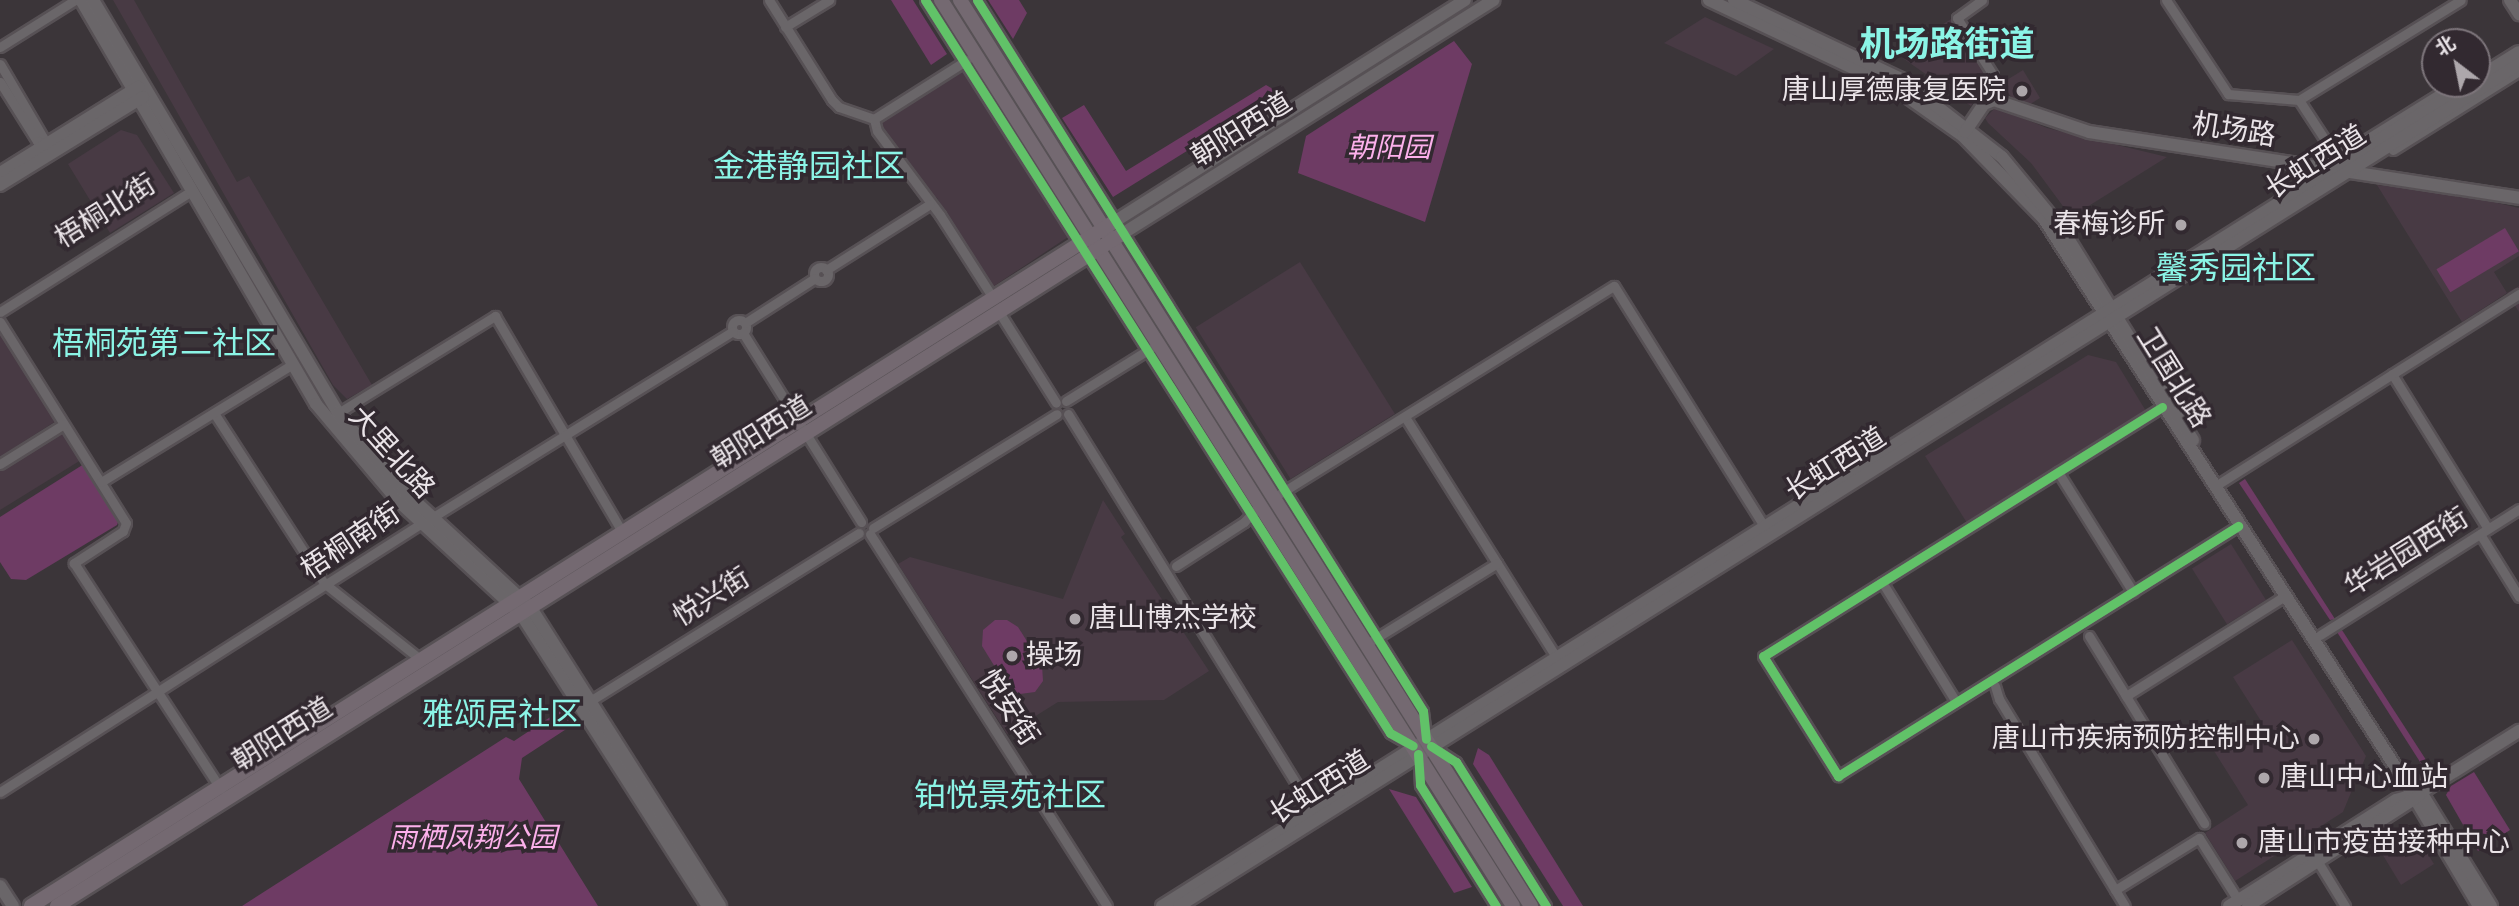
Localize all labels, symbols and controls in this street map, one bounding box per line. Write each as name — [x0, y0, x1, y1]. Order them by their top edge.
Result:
district label: 机场路街道 — [1860, 25, 2034, 67]
north arrow — [2421, 28, 2491, 98]
text: 北 — [2430, 29, 2461, 64]
place label: 唐山厚德康复医院 — [1782, 74, 2006, 108]
marker: 唐山厚德康复医院 — [2012, 81, 2032, 101]
street label: 朝阳西道 — [1186, 86, 1298, 174]
street label: 机场路 — [2190, 108, 2278, 154]
street label: 长虹西道 — [2260, 119, 2372, 207]
park label: 朝阳园 — [1347, 132, 1431, 166]
district label: 金港静园社区 — [713, 149, 905, 187]
street label: 梧桐北街 — [50, 168, 162, 256]
place label: 春梅诊所 — [2053, 208, 2165, 242]
marker: 春梅诊所 — [2171, 215, 2191, 235]
district label: 馨秀园社区 — [2156, 251, 2316, 289]
street label: 卫国北路 — [2129, 322, 2217, 434]
district label: 梧桐苑第二社区 — [52, 326, 276, 364]
street label: 朝阳西道 — [706, 389, 818, 477]
street label: 大里北路 — [341, 400, 441, 506]
street label: 长虹西道 — [1780, 421, 1892, 509]
street label: 梧桐南街 — [295, 497, 407, 587]
street label: 华岩园西街 — [2339, 502, 2475, 604]
street label: 悦兴街 — [667, 561, 757, 635]
place label: 唐山博杰学校 — [1089, 602, 1257, 636]
marker: 唐山博杰学校 — [1067, 611, 1083, 627]
place label: 操场 — [1026, 639, 1082, 673]
marker: 操场 — [1004, 648, 1020, 664]
street label: 悦安街 — [971, 664, 1045, 752]
street label: 朝阳西道 — [227, 691, 339, 779]
district label: 雅颂居社区 — [422, 697, 582, 735]
place label: 唐山市疾病预防控制中心 — [1992, 722, 2300, 756]
marker: 唐山市疾病预防控制中心 — [2306, 731, 2322, 747]
street label: 长虹西道 — [1264, 744, 1376, 832]
place label: 唐山中心血站 — [2280, 761, 2448, 795]
marker: 唐山中心血站 — [2254, 768, 2274, 788]
district label: 铂悦景苑社区 — [914, 778, 1106, 816]
park label: 雨栖凤翔公园 — [389, 822, 557, 856]
place label: 唐山市疫苗接种中心 — [2258, 826, 2510, 860]
marker: 唐山市疫苗接种中心 — [2232, 833, 2252, 853]

